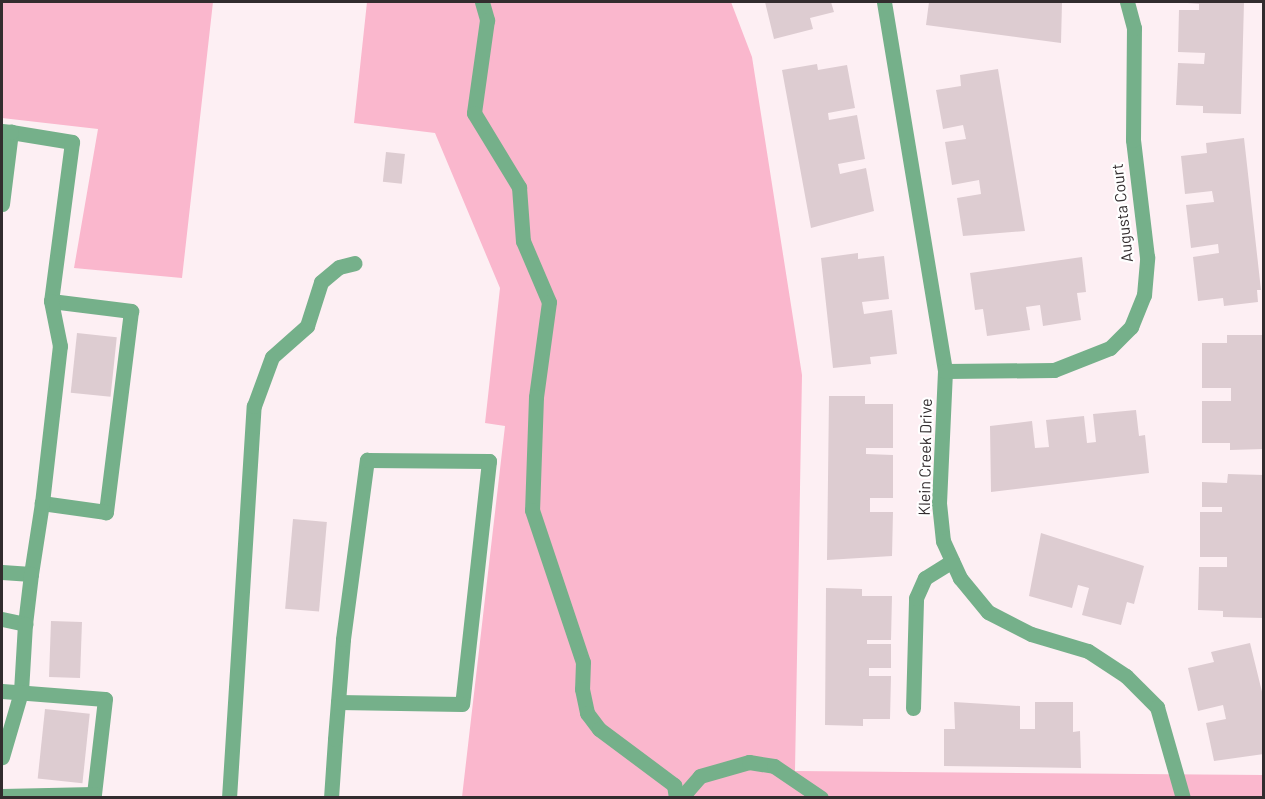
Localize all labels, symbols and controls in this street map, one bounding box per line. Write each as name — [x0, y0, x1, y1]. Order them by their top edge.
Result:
street label: Augusta Court — [1107, 163, 1137, 263]
street label: Klein Creek Drive — [914, 398, 936, 516]

